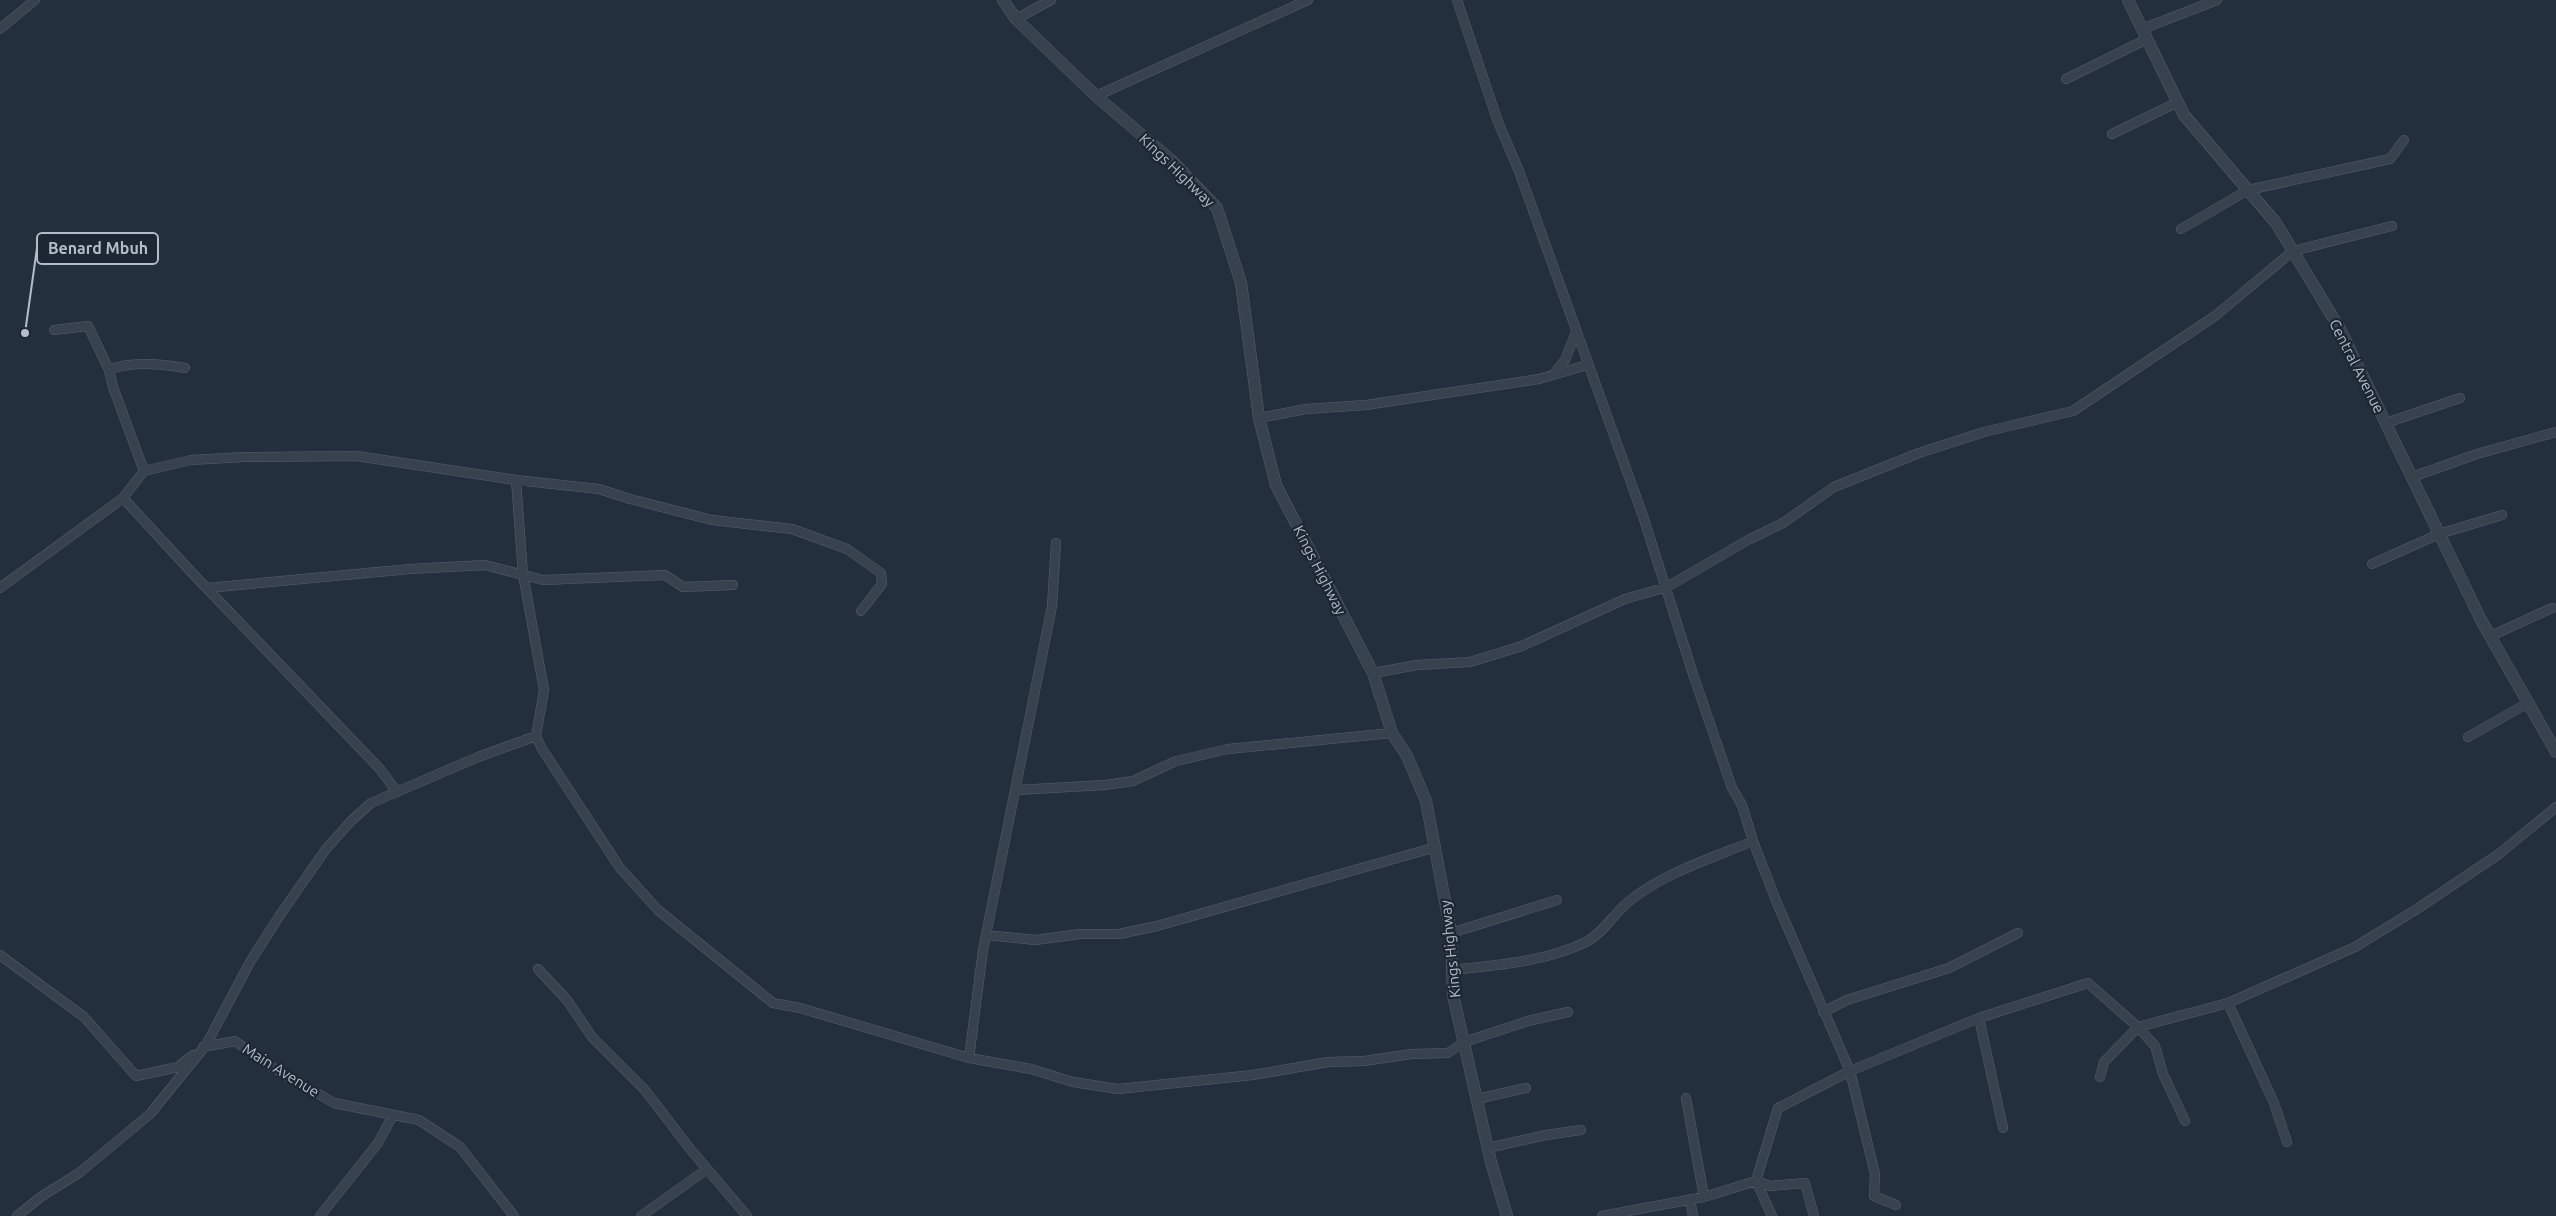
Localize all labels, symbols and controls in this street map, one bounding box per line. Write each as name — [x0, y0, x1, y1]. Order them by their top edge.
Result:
street label: Kings Highway — [1136, 130, 1218, 210]
callout: Benard Mbuh — [37, 233, 158, 264]
text: Benard Mbuh — [48, 239, 148, 257]
street label: Central Avenue — [2326, 316, 2388, 416]
street label: Kings Highway — [1290, 522, 1350, 618]
street label: Kings Highway — [1436, 899, 1464, 999]
street label: Main Avenue — [240, 1040, 322, 1100]

